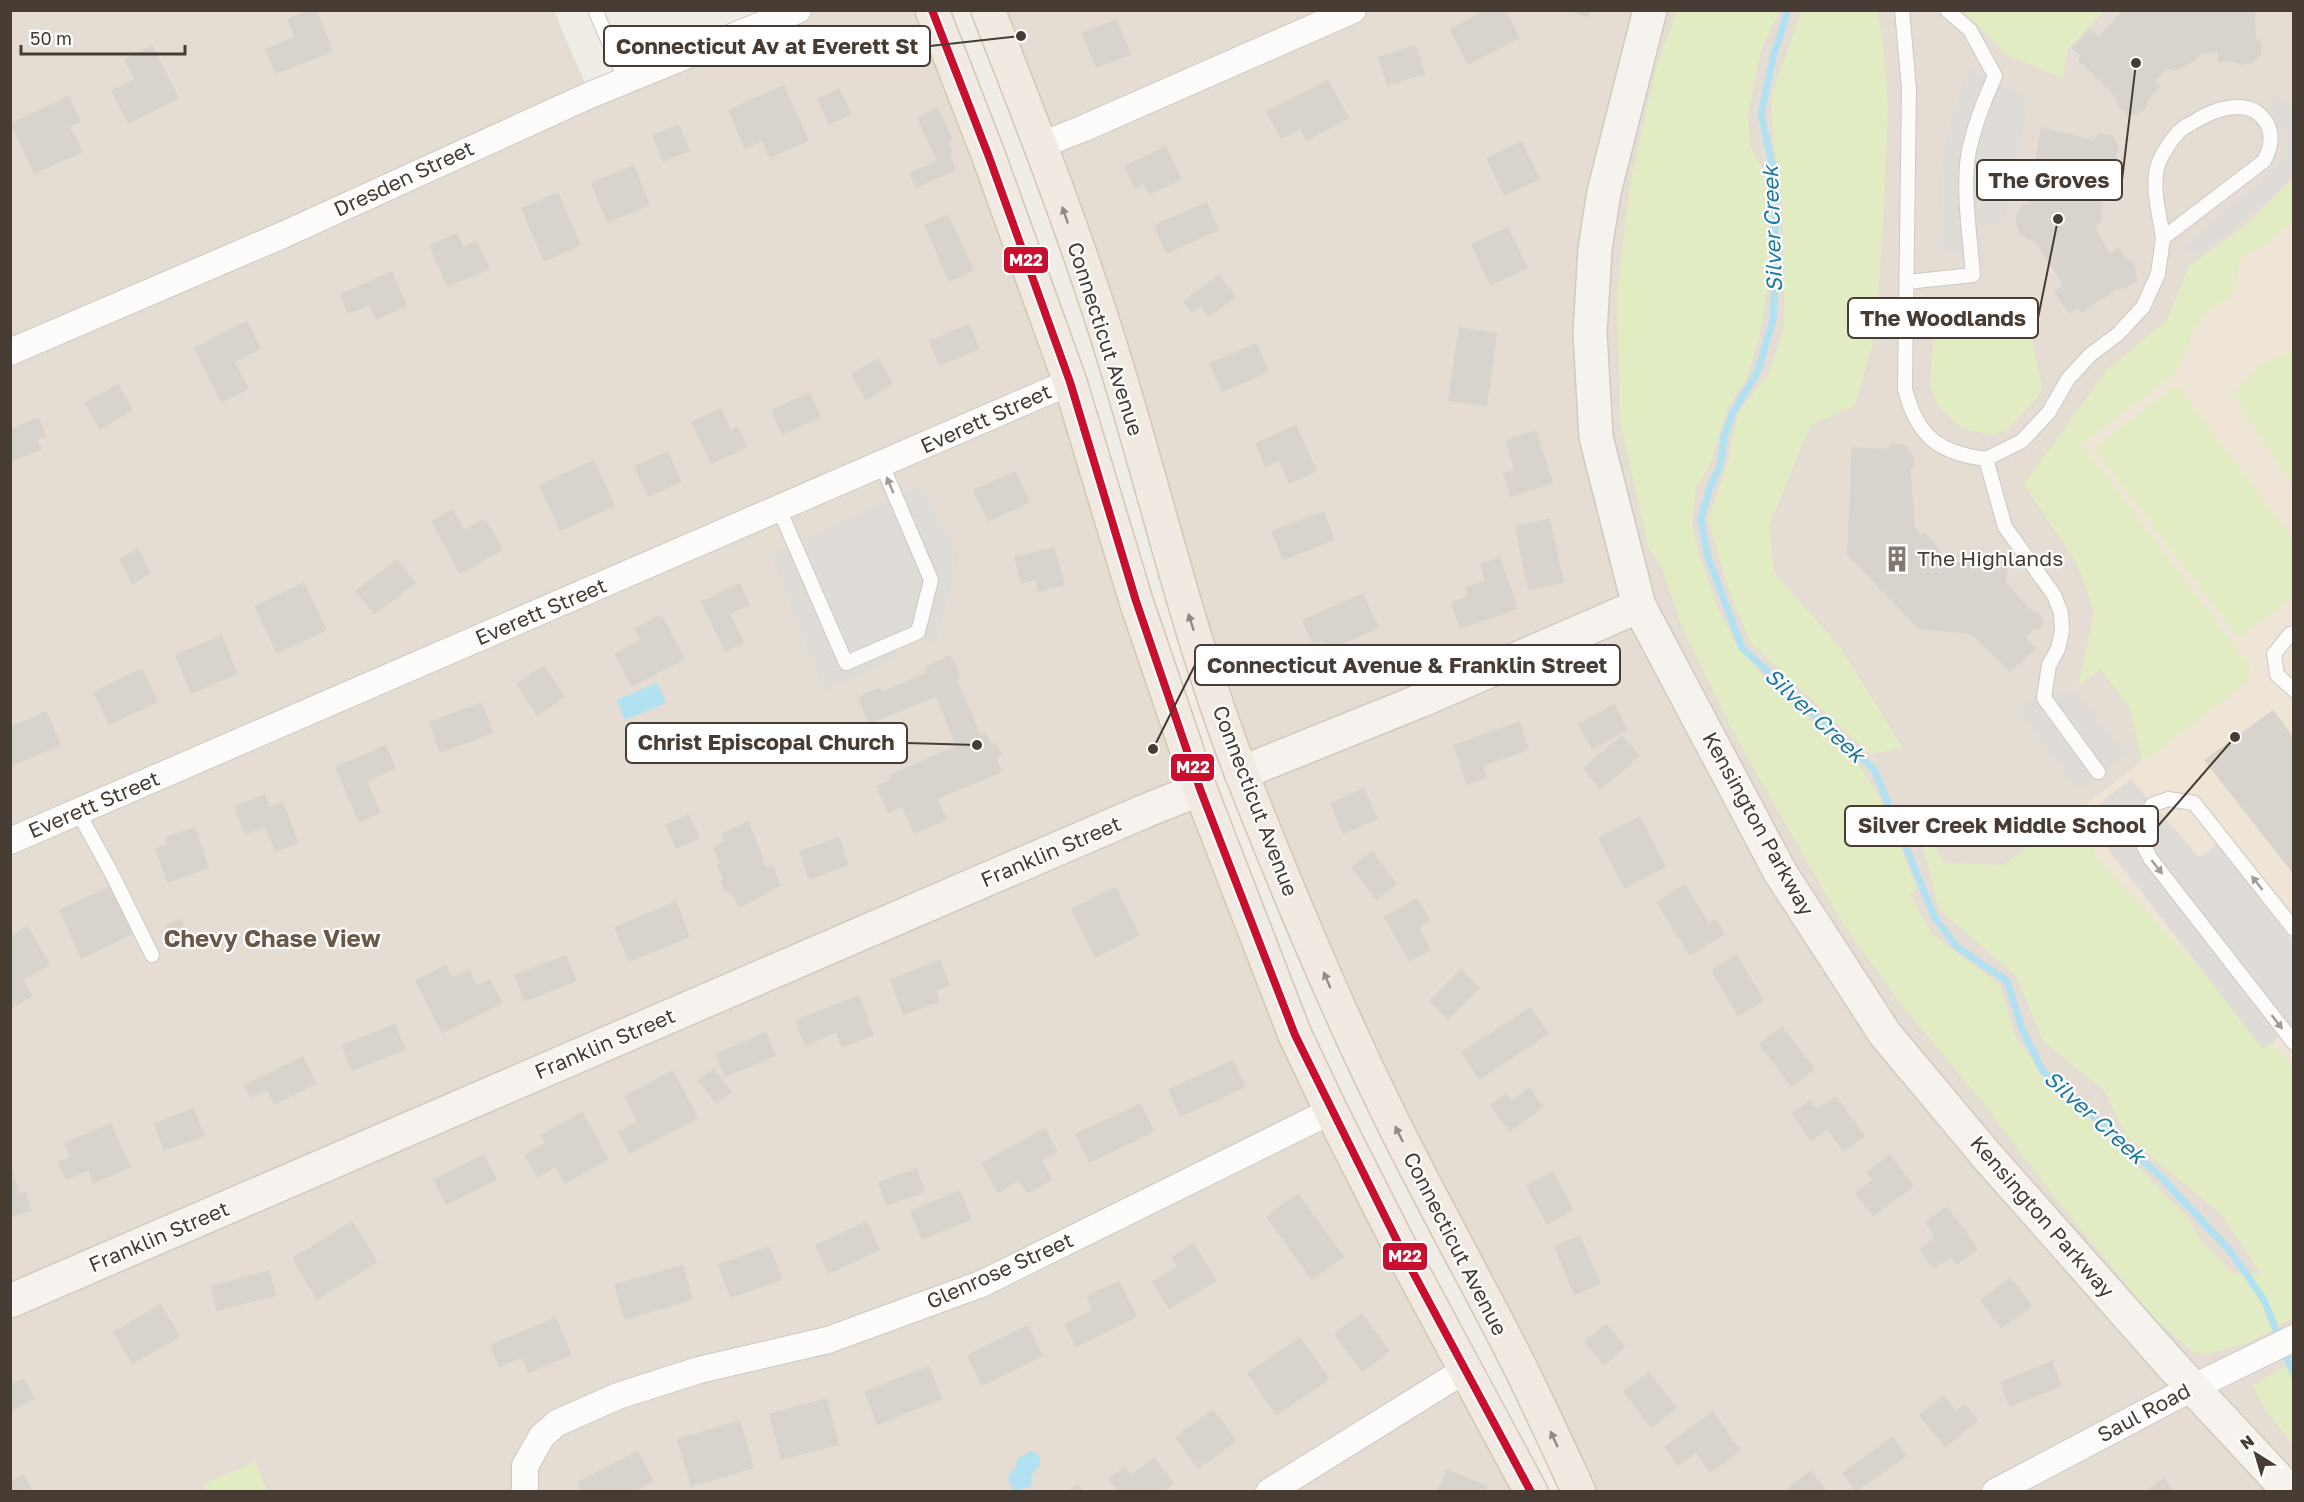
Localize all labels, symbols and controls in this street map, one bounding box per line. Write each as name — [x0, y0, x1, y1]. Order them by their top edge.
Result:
scale bar — [21, 18, 184, 56]
callout: Connecticut Av at Everett St — [604, 26, 930, 66]
text: 50 m — [30, 27, 72, 49]
text: Connecticut Av at Everett St — [616, 32, 919, 59]
street label: Dresden Street — [329, 134, 478, 222]
callout: The Groves — [1977, 160, 2122, 200]
water label: Silver Creek — [1756, 163, 1787, 293]
text: The Groves — [1988, 166, 2110, 193]
one-way arrow — [1060, 206, 1070, 224]
street label: Connecticut Avenue — [1062, 238, 1150, 439]
line badge: M22 — [1003, 246, 1049, 274]
text: M22 — [1009, 250, 1043, 270]
callout: The Woodlands — [1848, 298, 2038, 338]
text: The Woodlands — [1860, 304, 2026, 331]
street label: Everett Street — [916, 378, 1055, 458]
one-way arrow — [886, 477, 895, 494]
building icon: The Highlands — [1882, 544, 1912, 574]
place label: The Highlands — [1917, 545, 2063, 571]
street label: Everett Street — [471, 572, 610, 650]
one-way arrow — [1185, 613, 1195, 631]
callout: Connecticut Avenue & Franklin Street — [1195, 645, 1620, 685]
text: Connecticut Avenue & Franklin Street — [1207, 651, 1608, 678]
water label: Silver Creek — [1760, 662, 1873, 769]
street label: Connecticut Avenue — [1208, 702, 1304, 900]
callout: Christ Episcopal Church — [626, 723, 907, 763]
street label: Kensington Parkway — [1697, 727, 1820, 920]
text: Christ Episcopal Church — [638, 728, 894, 755]
line badge: M22 — [1170, 753, 1215, 782]
text: M22 — [1176, 757, 1210, 777]
street label: Everett Street — [24, 765, 163, 843]
callout: Silver Creek Middle School — [1845, 806, 2158, 846]
street label: Franklin Street — [977, 810, 1125, 892]
text: Silver Creek Middle School — [1858, 811, 2146, 838]
one-way arrow — [2151, 860, 2163, 875]
one-way arrow — [2251, 875, 2264, 891]
district label: Chevy Chase View — [163, 923, 381, 952]
one-way arrow — [1322, 971, 1332, 989]
street label: Franklin Street — [531, 1002, 679, 1084]
one-way arrow — [2270, 1014, 2282, 1029]
water label: Silver Creek — [2039, 1064, 2153, 1171]
one-way arrow — [1394, 1126, 1403, 1143]
street label: Kensington Parkway — [1965, 1130, 2120, 1303]
street label: Connecticut Avenue — [1398, 1148, 1513, 1340]
street label: Franklin Street — [85, 1195, 233, 1277]
street label: Glenrose Street — [922, 1226, 1077, 1314]
line badge: M22 — [1382, 1242, 1428, 1271]
text: M22 — [1388, 1246, 1422, 1266]
street label: Saul Road — [2093, 1377, 2194, 1447]
north arrow — [2226, 1424, 2286, 1484]
one-way arrow — [1550, 1430, 1559, 1447]
text: N — [2236, 1430, 2258, 1454]

